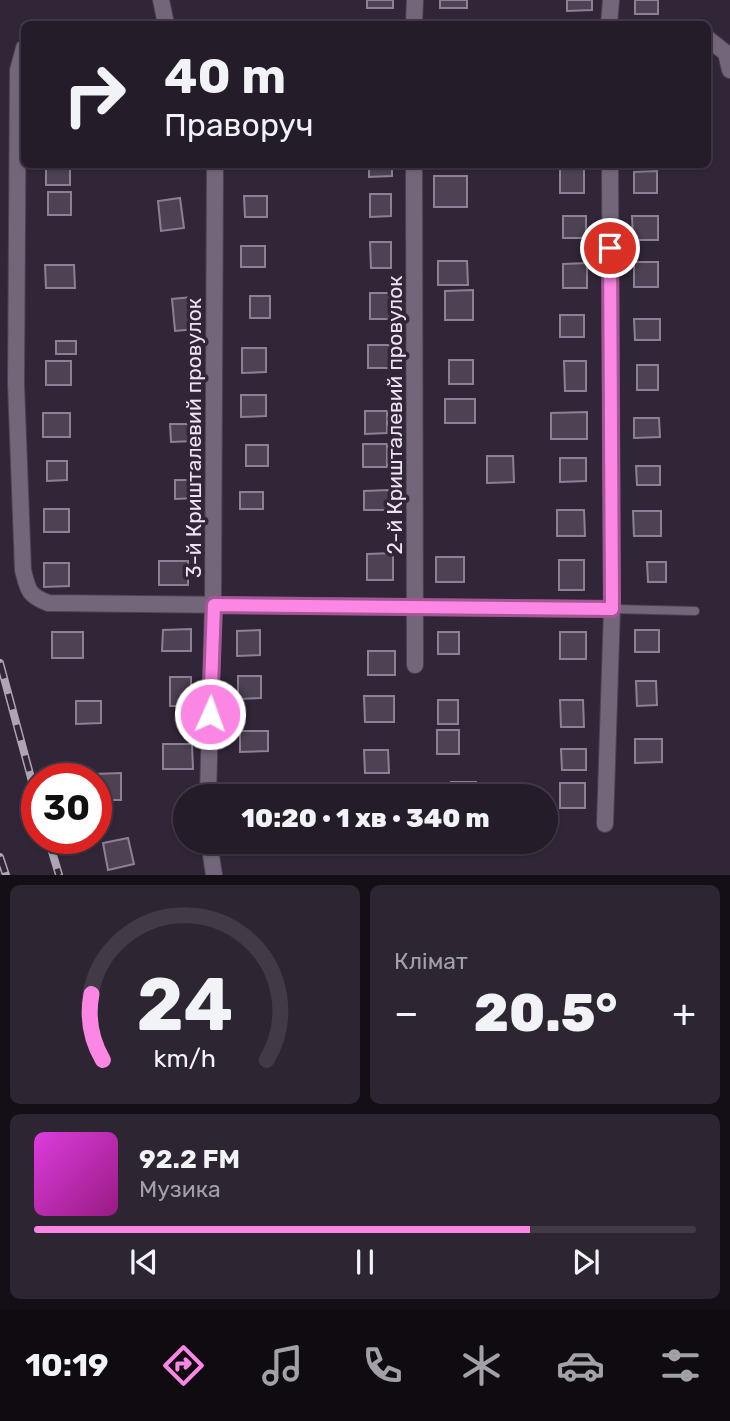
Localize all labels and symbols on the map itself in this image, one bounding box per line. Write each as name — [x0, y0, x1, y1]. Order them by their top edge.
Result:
pin — [580, 218, 640, 278]
street label: 2-й Кришталевий провулок — [382, 275, 407, 555]
street label: 3-й Кришталевий провулок — [181, 298, 206, 578]
position arrow — [173, 677, 247, 751]
speed limit sign: 30 — [21, 763, 112, 854]

